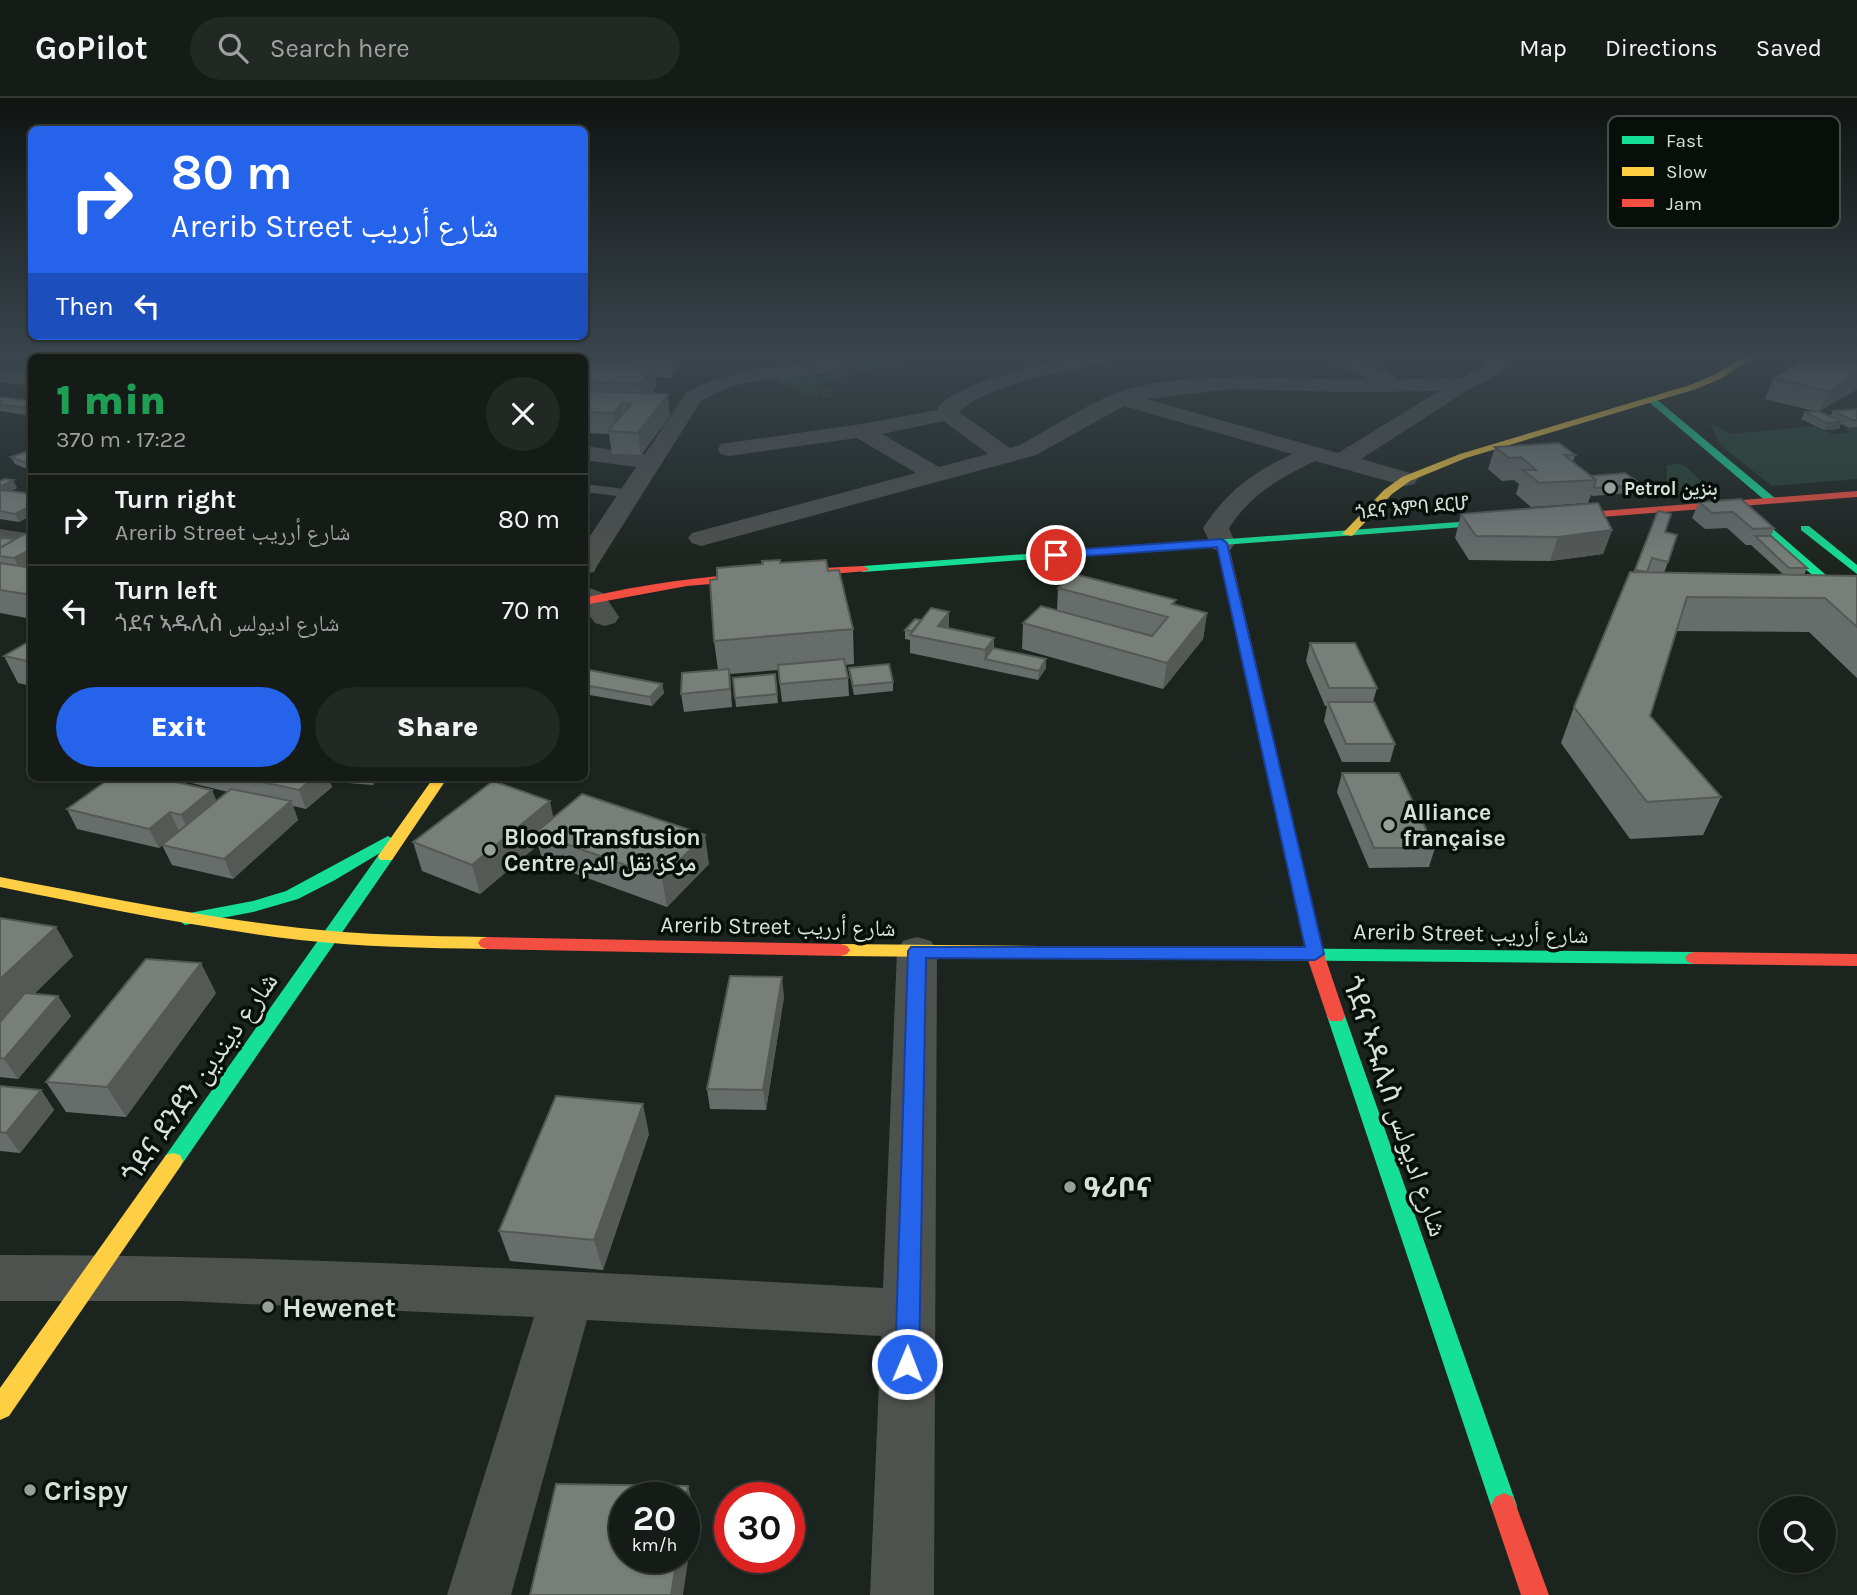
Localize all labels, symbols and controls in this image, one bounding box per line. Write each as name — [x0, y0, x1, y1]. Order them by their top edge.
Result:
search box — [190, 17, 680, 80]
text: GoPilot — [35, 29, 148, 67]
icon: search — [214, 29, 252, 67]
text: Search here — [270, 33, 410, 64]
text: Map — [1519, 34, 1567, 62]
text: Directions — [1605, 34, 1718, 62]
text: Saved — [1756, 34, 1822, 62]
legend — [1608, 116, 1840, 228]
text: Fast — [1666, 130, 1703, 152]
text: 80 m — [171, 144, 293, 201]
icon: right — [56, 154, 147, 245]
text: Slow — [1666, 161, 1707, 183]
text: Jam — [1666, 193, 1702, 215]
text: Arerib Street شارع أرريب — [171, 208, 498, 245]
icon: left — [128, 287, 166, 325]
text: Then — [56, 291, 114, 322]
text: 1 min — [56, 375, 166, 425]
button: close — [486, 377, 560, 451]
text: 370 m · 17:22 — [56, 426, 186, 453]
place label: Petrol بنزين — [1624, 478, 1718, 500]
marker: Petrol بنزين — [1602, 480, 1618, 496]
text: Turn right — [115, 484, 236, 515]
street label: ጎደና እምባ ደርሆ — [1354, 492, 1470, 524]
icon: right — [56, 501, 94, 539]
text: 80 m — [498, 504, 560, 535]
text: Arerib Street شارع أرريب — [115, 519, 350, 546]
pin — [1026, 525, 1086, 585]
icon: arrive — [1037, 536, 1075, 574]
text: Turn left — [115, 575, 217, 606]
icon: left — [56, 592, 94, 630]
text: 70 m — [502, 595, 560, 626]
text: ጎደና ኣዱሊስ شارع اديولس — [115, 610, 339, 637]
button: Exit — [56, 687, 301, 767]
button: Share — [315, 687, 560, 767]
place label: Alliance française — [1403, 799, 1506, 852]
marker: Alliance française — [1381, 817, 1397, 833]
place label: Blood Transfusion Centre مركز نقل الدم — [504, 824, 701, 879]
marker: Blood Transfusion Centre مركز نقل الدم — [482, 842, 498, 858]
street label: Arerib Street شارع أرريب — [660, 910, 896, 943]
street label: Arerib Street شارع أرريب — [1353, 917, 1589, 950]
street label: ጎደና ደንደን شارع ديندين — [114, 965, 285, 1190]
street label: ጎደና ኣዱሊስ شارع اديولس — [1335, 972, 1456, 1241]
place label: ዓሪቦና — [1084, 1171, 1152, 1204]
marker: ዓሪቦና — [1062, 1179, 1078, 1195]
place label: Hewenet — [282, 1291, 396, 1324]
marker: Hewenet — [260, 1299, 276, 1315]
position arrow — [870, 1327, 944, 1401]
place label: Crispy — [44, 1474, 128, 1507]
marker: Crispy — [22, 1482, 38, 1498]
speed limit sign: 30 — [714, 1482, 805, 1573]
map controls — [1759, 1496, 1836, 1573]
button: search — [1759, 1496, 1836, 1573]
text: 20 — [633, 1498, 676, 1539]
text: km/h — [632, 1534, 677, 1556]

